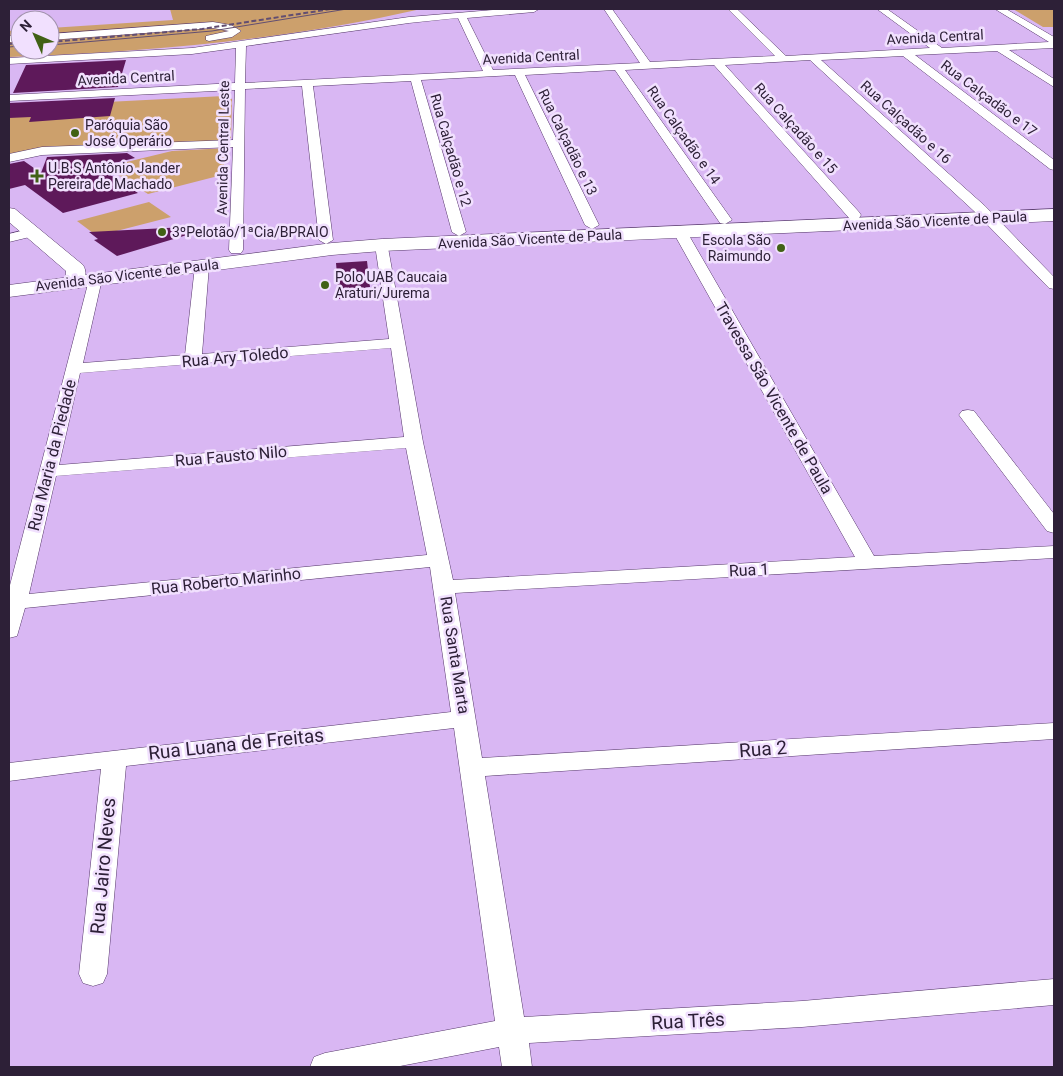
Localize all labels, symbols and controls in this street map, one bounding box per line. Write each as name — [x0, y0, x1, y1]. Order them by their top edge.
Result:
north arrow — [10, 10, 60, 60]
text: N — [17, 17, 35, 35]
street label: Avenida Central — [886, 26, 984, 48]
street label: Avenida Central — [482, 46, 580, 68]
street label: Rua Calçadão e 17 — [938, 57, 1040, 139]
street label: Avenida Central — [77, 67, 175, 89]
street label: Rua Calçadão e 16 — [858, 77, 955, 167]
street label: Avenida Central Leste — [214, 80, 232, 216]
street label: Rua Calçadão e 15 — [751, 80, 841, 177]
street label: Rua Calçadão e 14 — [644, 83, 724, 187]
street label: Rua Calçadão e 13 — [535, 86, 601, 198]
street label: Rua Calçadão e 12 — [427, 92, 475, 208]
place label: Paróquia São José Operário — [85, 117, 172, 149]
marker: Paróquia São José Operário — [69, 127, 81, 139]
place label: U.B.S Antônio Jander Pereira de Machado — [48, 160, 180, 192]
marker: U.B.S Antônio Jander Pereira de Machado — [30, 169, 44, 183]
street label: Avenida São Vicente de Paula — [842, 208, 1028, 234]
place label: 3ºPelotão/1ªCia/BPRAIO — [172, 224, 329, 240]
marker: 3ºPelotão/1ªCia/BPRAIO — [156, 226, 168, 238]
street label: Avenida São Vicente de Paula — [437, 226, 623, 252]
place label: Escola São Raimundo — [702, 232, 771, 264]
marker: Escola São Raimundo — [775, 242, 787, 254]
street label: Avenida São Vicente de Paula — [34, 256, 220, 294]
place label: Polo UAB Caucaia Araturi/Jurema — [335, 269, 447, 301]
marker: Polo UAB Caucaia Araturi/Jurema — [319, 279, 331, 291]
street label: Travessa São Vicente de Paula — [711, 299, 837, 497]
street label: Rua Ary Toledo — [181, 343, 289, 371]
street label: Rua Maria da Piedade — [24, 377, 80, 533]
street label: Rua Fausto Nilo — [174, 442, 288, 470]
street label: Rua 1 — [728, 559, 770, 581]
street label: Rua Roberto Marinho — [150, 564, 302, 598]
street label: Rua Santa Marta — [436, 595, 474, 715]
street label: Rua Luana de Freitas — [147, 723, 325, 765]
street label: Rua 2 — [738, 736, 788, 762]
street label: Rua Jairo Neves — [86, 797, 120, 935]
street label: Rua Três — [651, 1008, 725, 1034]

